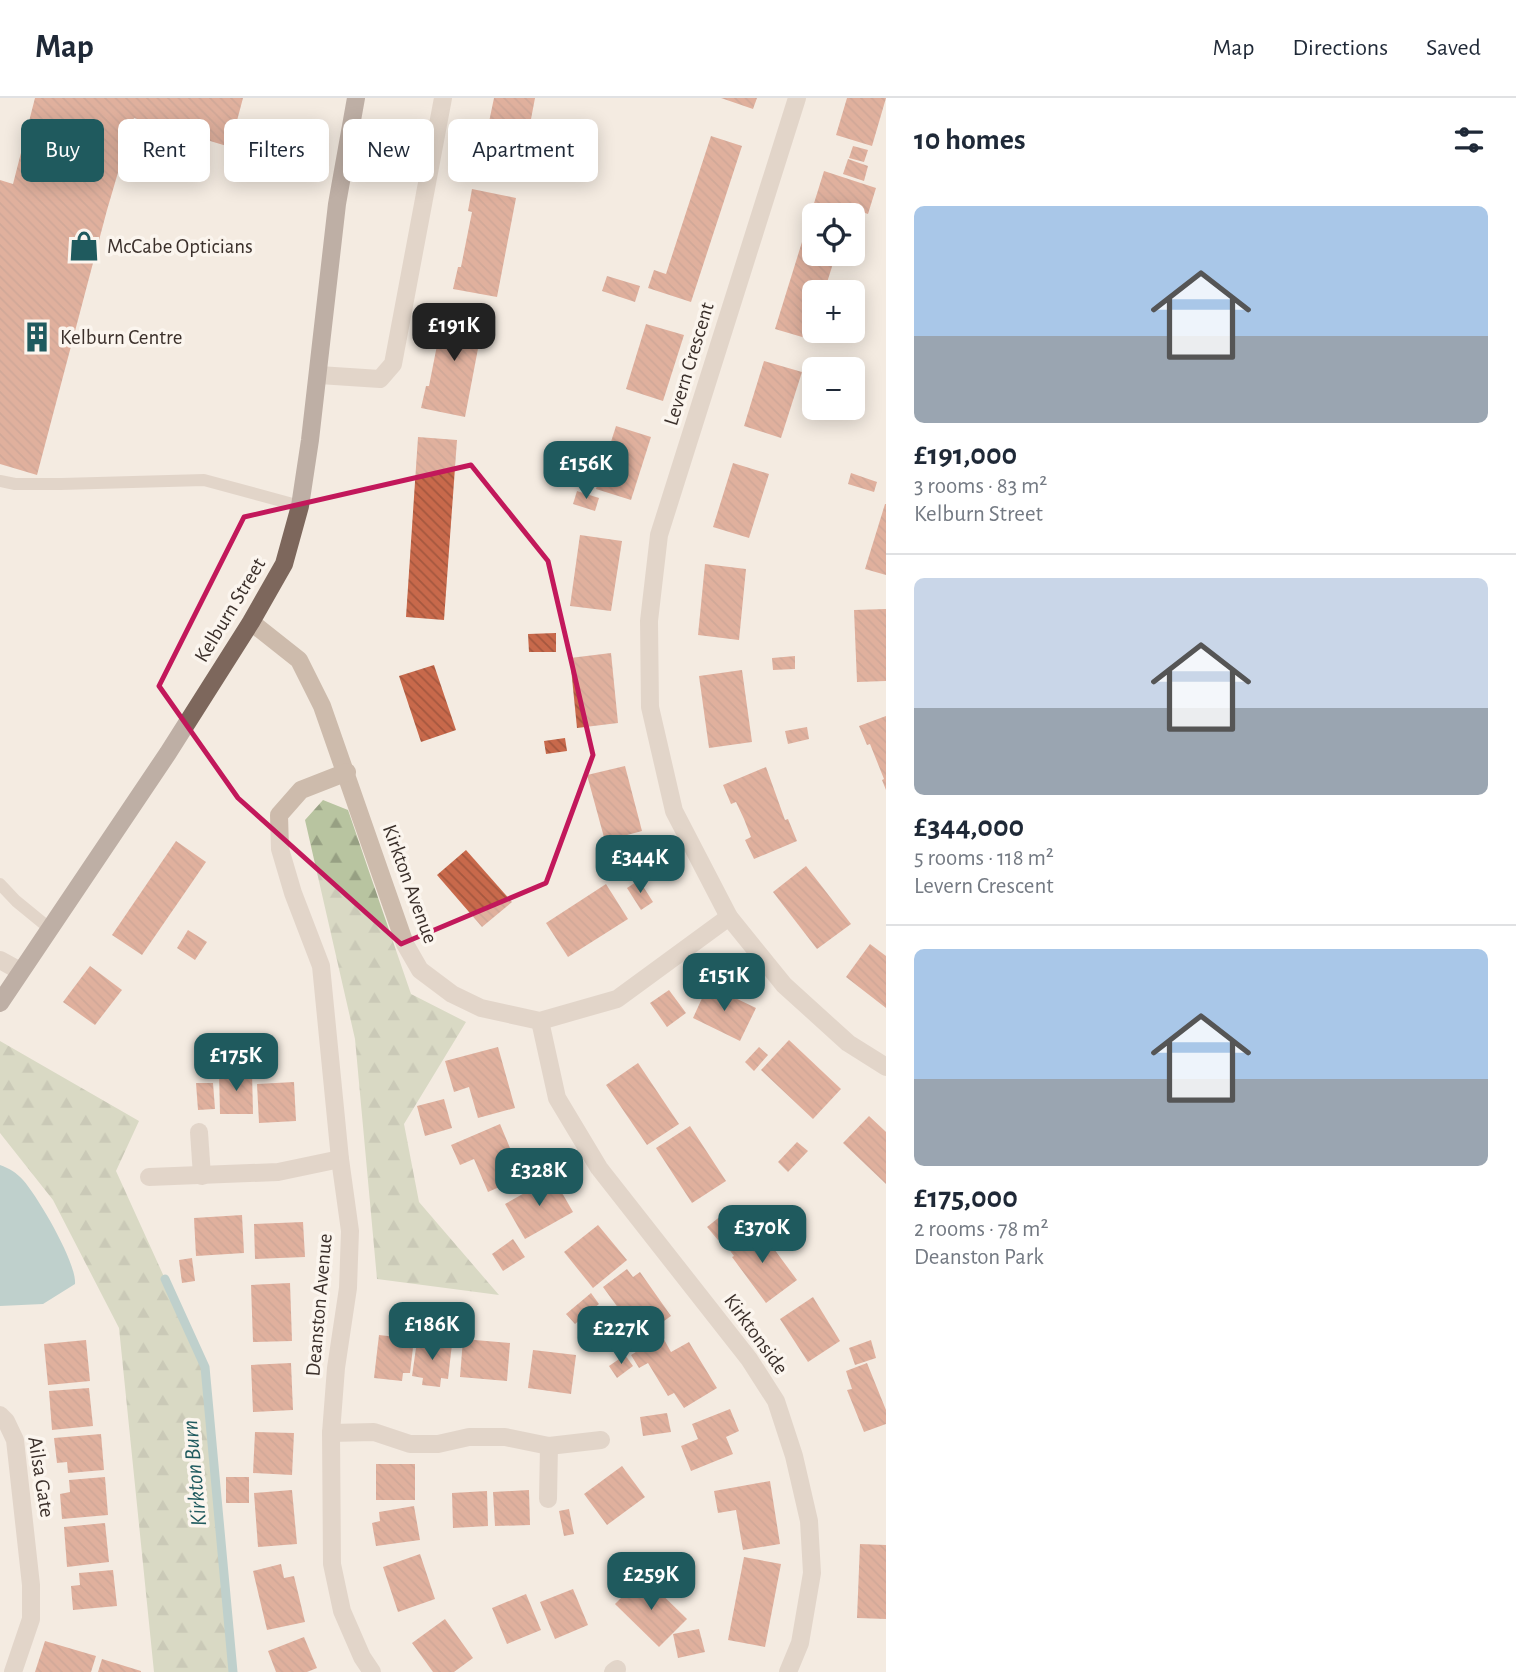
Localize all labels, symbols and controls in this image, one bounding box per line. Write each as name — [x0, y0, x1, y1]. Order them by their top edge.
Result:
text: Map — [35, 31, 94, 64]
text: Map — [1212, 36, 1254, 60]
text: Directions — [1292, 36, 1388, 60]
text: Saved — [1426, 36, 1481, 60]
chip: Buy — [21, 119, 104, 182]
chip: Rent — [118, 119, 210, 182]
chip: Filters — [224, 119, 329, 182]
chip: New — [343, 119, 434, 182]
chip: Apartment — [448, 119, 598, 182]
icon: filters — [1450, 121, 1488, 159]
text: 10 homes — [914, 125, 1025, 155]
map controls — [802, 203, 865, 420]
button: locate — [802, 203, 865, 266]
shop icon: McCabe Opticians — [67, 229, 101, 263]
place label: McCabe Opticians — [107, 236, 253, 257]
icon: home — [1138, 252, 1264, 378]
button: + — [802, 280, 865, 343]
street label: Levern Crescent — [660, 300, 718, 428]
pin: £191K — [405, 303, 503, 363]
text: £191K — [428, 314, 480, 337]
building icon: Kelburn Centre — [20, 320, 54, 354]
place label: Kelburn Centre — [60, 327, 182, 348]
button: − — [802, 357, 865, 420]
text: £191,000 — [914, 440, 1017, 470]
pin: £156K — [537, 442, 635, 501]
text: £156K — [559, 452, 613, 475]
text: 3 rooms · 83 m² — [914, 475, 1047, 498]
text: Kelburn Street — [914, 503, 1043, 526]
street label: Kelburn Street — [191, 554, 269, 666]
icon: home — [1138, 624, 1264, 750]
text: £344,000 — [914, 812, 1024, 842]
street label: Kirkton Avenue — [379, 822, 441, 946]
pin: £344K — [591, 836, 689, 895]
text: £344K — [612, 846, 668, 869]
text: 5 rooms · 118 m² — [914, 847, 1054, 870]
text: Levern Crescent — [914, 875, 1054, 898]
pin: £151K — [675, 954, 773, 1013]
text: £151K — [699, 964, 749, 987]
icon: home — [1138, 995, 1264, 1121]
pin: £175K — [187, 1034, 285, 1093]
text: £175K — [210, 1044, 262, 1067]
pin: £328K — [490, 1148, 588, 1208]
text: £328K — [511, 1159, 567, 1182]
text: £175,000 — [914, 1183, 1018, 1213]
pin: £370K — [713, 1206, 811, 1265]
text: £370K — [734, 1216, 790, 1239]
text: 2 rooms · 78 m² — [914, 1218, 1049, 1241]
street label: Deanston Avenue — [302, 1233, 336, 1377]
text: Deanston Park — [914, 1246, 1044, 1269]
street label: Kirktonside — [720, 1290, 792, 1378]
pin: £186K — [383, 1302, 481, 1362]
pin: £227K — [572, 1306, 670, 1366]
text: £186K — [405, 1313, 459, 1336]
text: £227K — [593, 1317, 649, 1340]
water label: Kirkton Burn — [179, 1419, 211, 1527]
street label: Ailsa Gate — [24, 1435, 58, 1519]
pin: £259K — [602, 1552, 700, 1612]
text: £259K — [623, 1563, 679, 1586]

